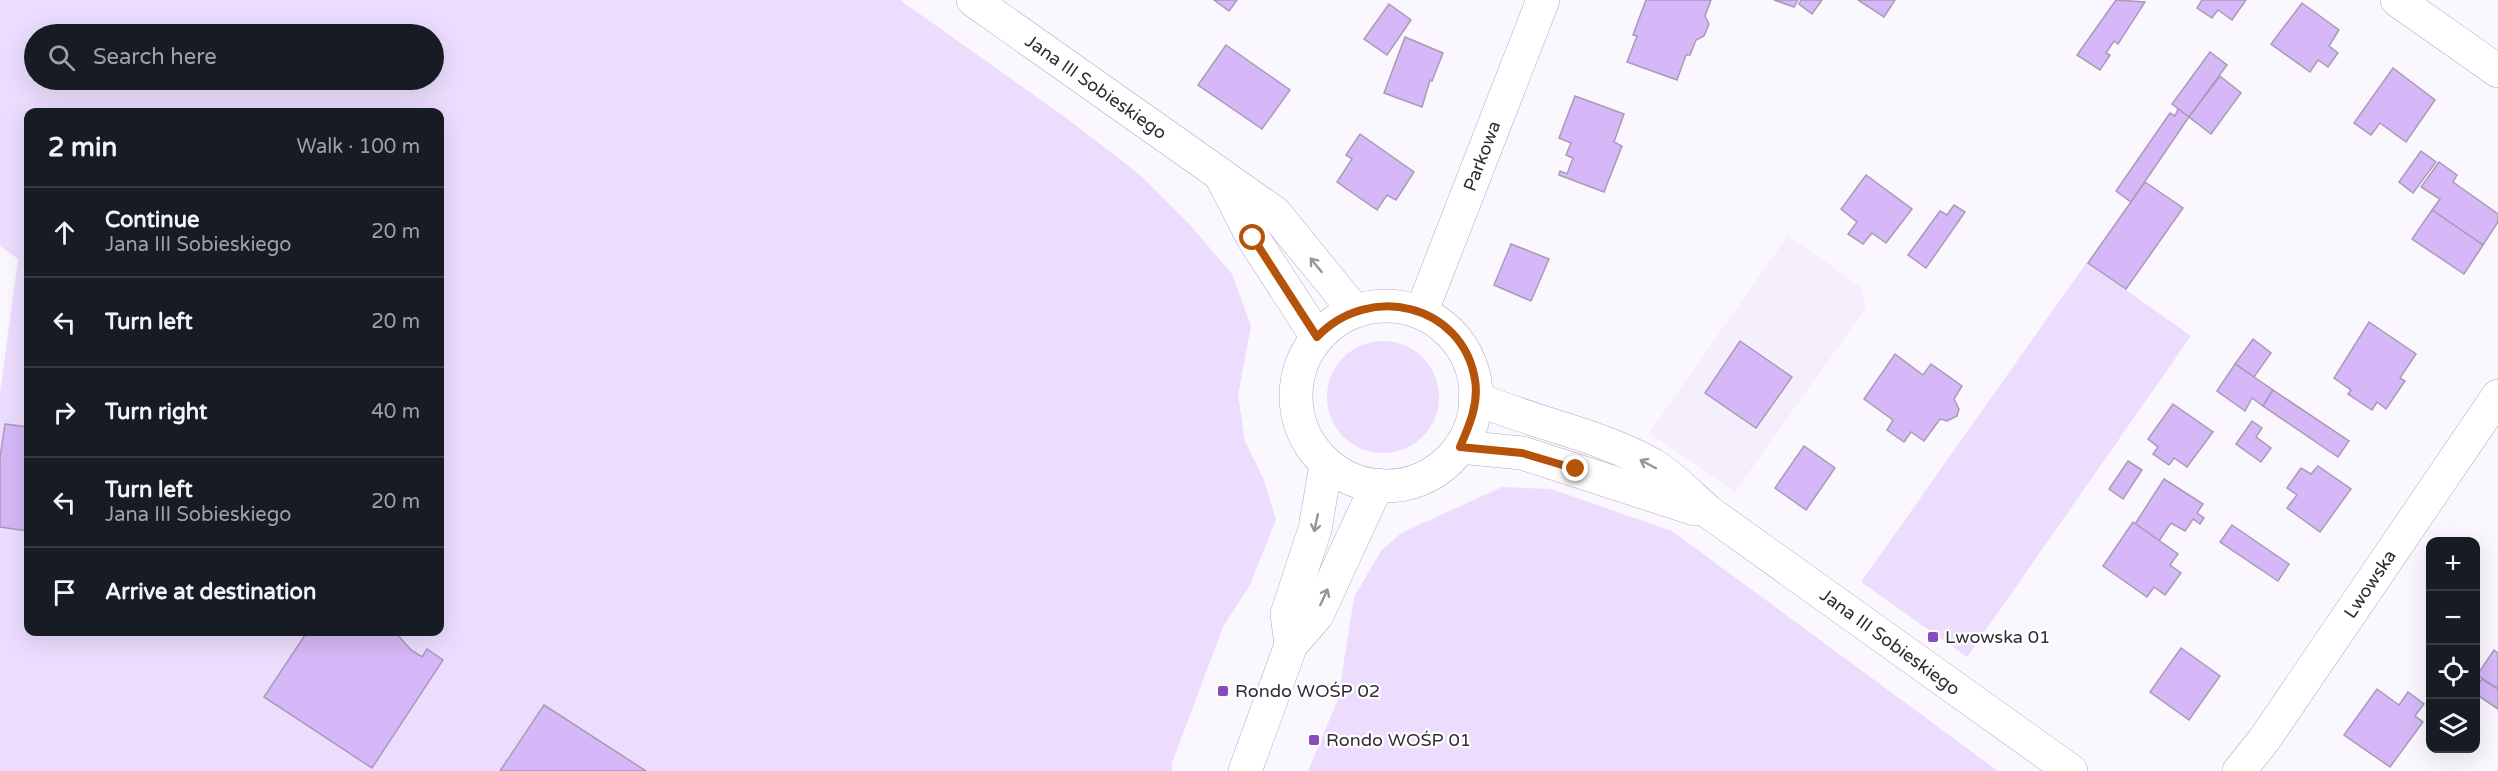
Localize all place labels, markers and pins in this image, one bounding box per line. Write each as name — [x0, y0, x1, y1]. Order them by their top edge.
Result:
place label: Lwowska 01 — [1945, 626, 2050, 648]
marker: Lwowska 01 — [1926, 630, 1940, 644]
place label: Rondo WOŚP 02 — [1235, 680, 1380, 702]
marker: Rondo WOŚP 02 — [1216, 684, 1230, 698]
place label: Rondo WOŚP 01 — [1326, 729, 1471, 751]
marker: Rondo WOŚP 01 — [1307, 733, 1321, 747]

